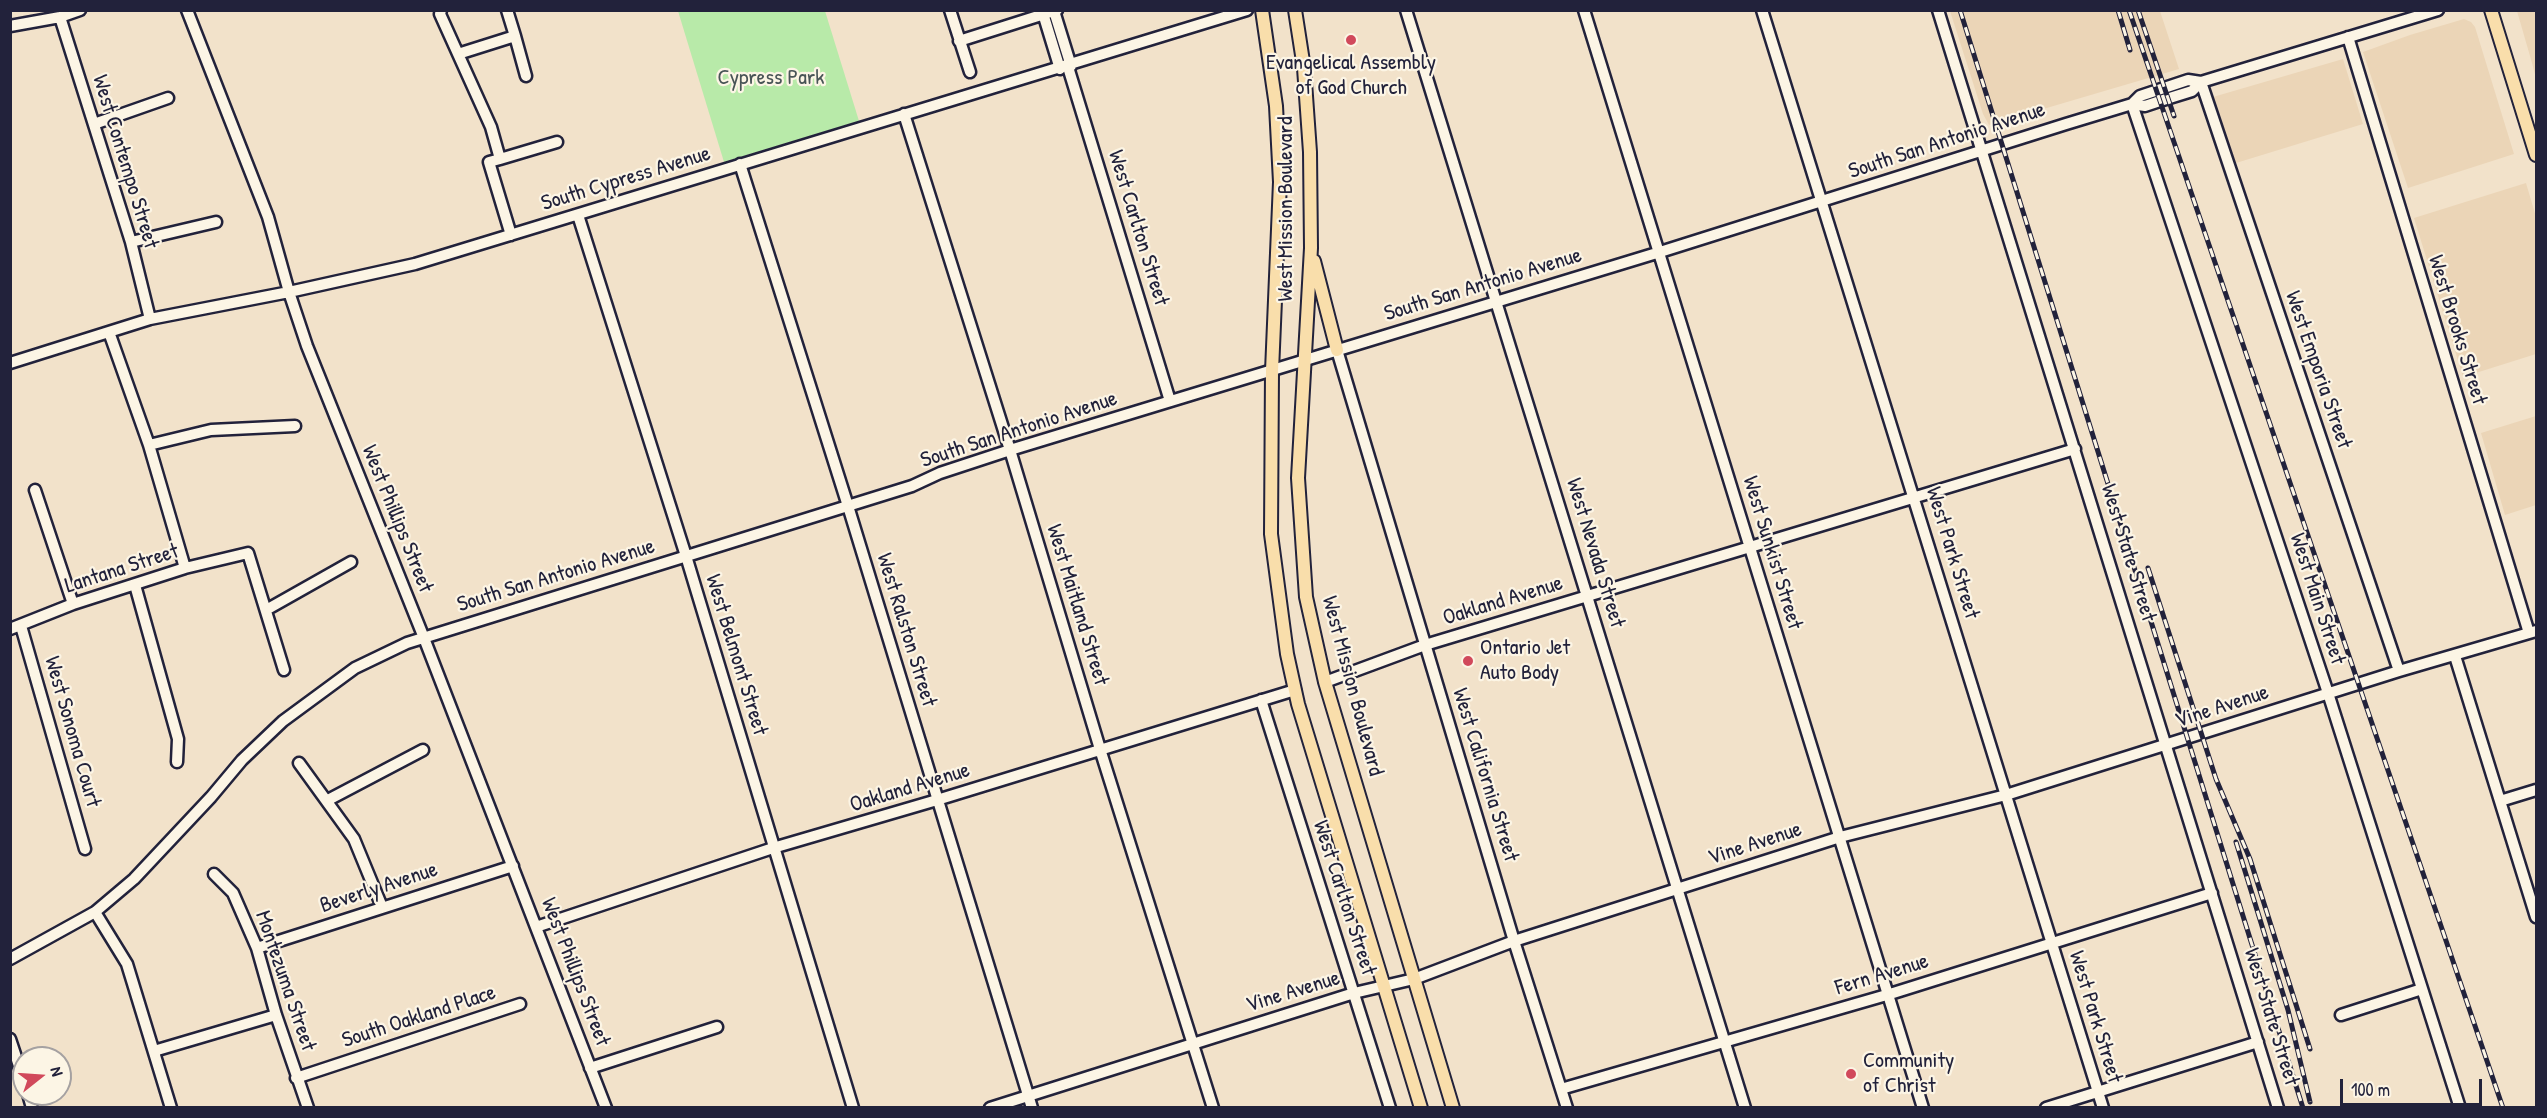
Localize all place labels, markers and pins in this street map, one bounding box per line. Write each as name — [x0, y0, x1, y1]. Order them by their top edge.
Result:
marker: Evangelical Assembly of God Church — [1344, 33, 1358, 47]
place label: Evangelical Assembly of God Church — [1266, 50, 1436, 101]
place label: Ontario Jet Auto Body — [1480, 635, 1570, 686]
marker: Ontario Jet Auto Body — [1461, 654, 1475, 668]
place label: Community of Christ — [1863, 1048, 1954, 1100]
marker: Community of Christ — [1844, 1067, 1858, 1081]

